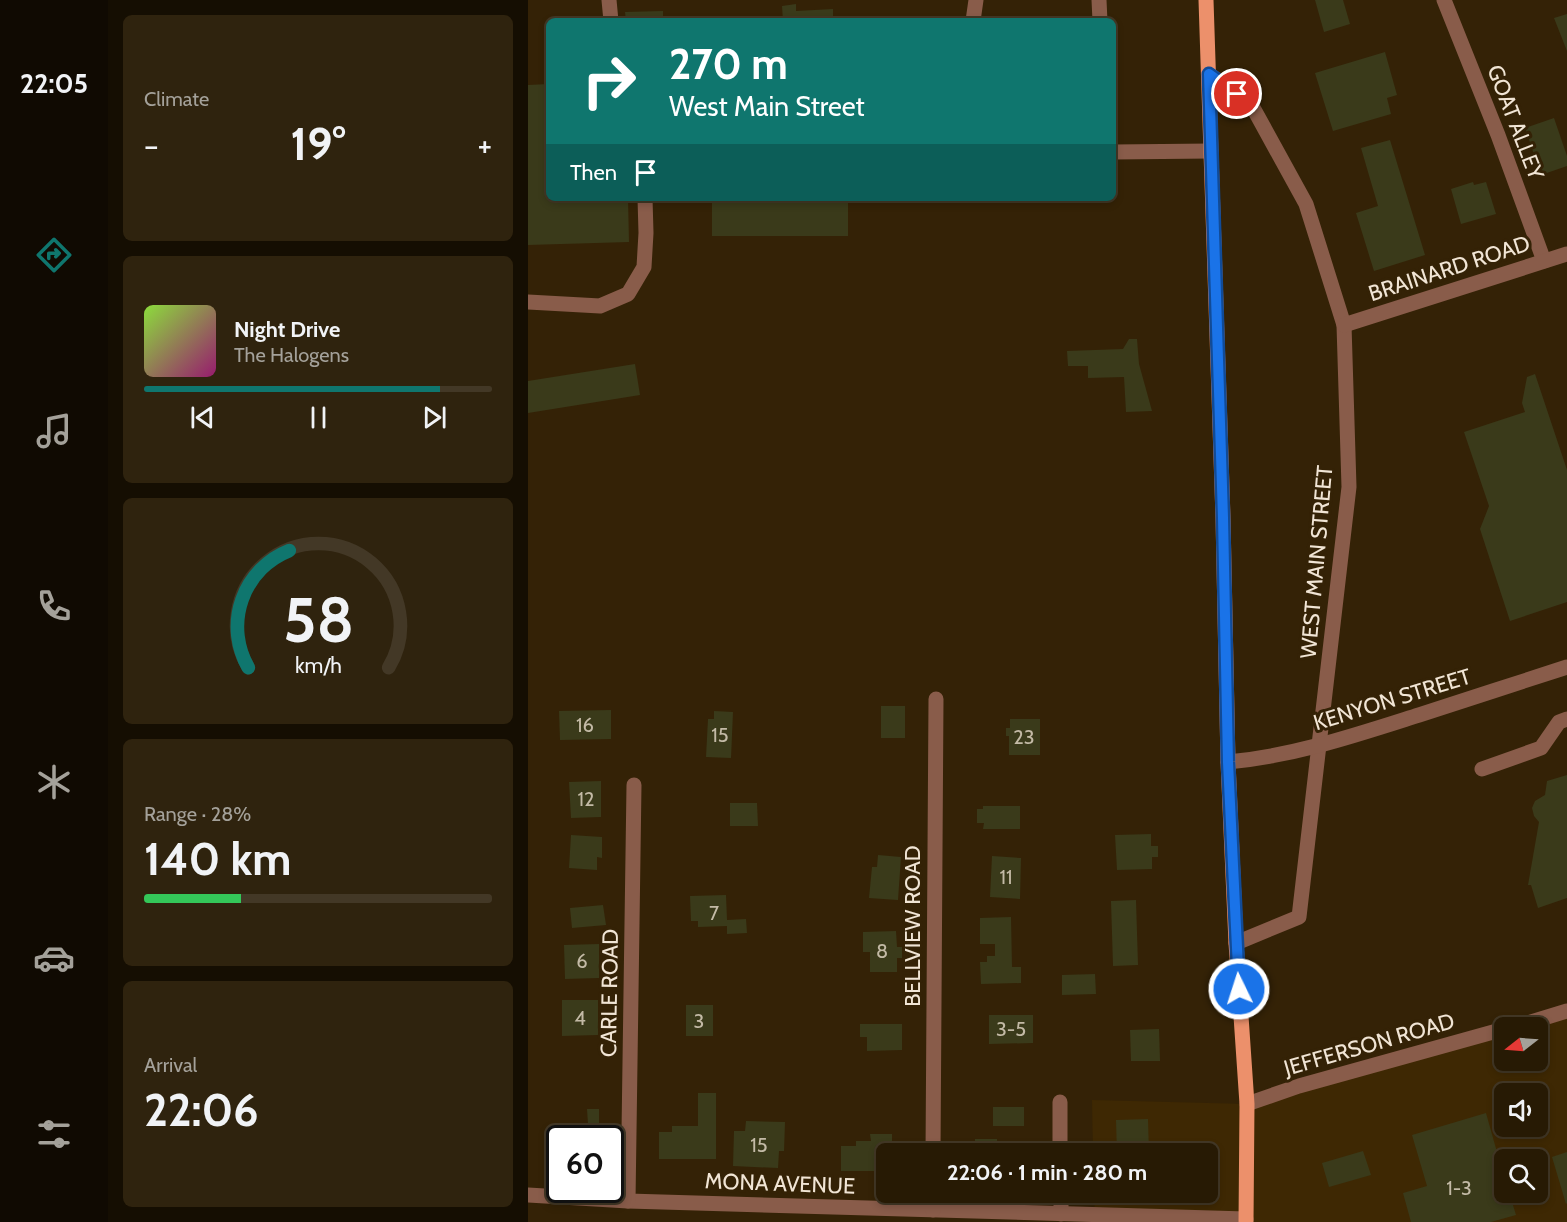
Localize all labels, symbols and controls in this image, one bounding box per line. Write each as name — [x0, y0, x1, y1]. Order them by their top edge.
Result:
text: 270 m — [669, 38, 788, 90]
icon: right — [570, 42, 648, 120]
street label: GOAT ALLEY — [1481, 61, 1550, 184]
text: 22:05 — [20, 67, 88, 100]
pin — [1211, 68, 1262, 119]
icon: arrive — [1220, 77, 1253, 110]
text: Climate — [144, 87, 209, 111]
text: West Main Street — [669, 90, 865, 123]
text: 19° — [291, 117, 345, 171]
text: − — [144, 125, 159, 165]
text: + — [477, 125, 492, 165]
icon: arrive — [629, 156, 662, 189]
text: Then — [570, 159, 617, 186]
street label: BRAINARD ROAD — [1365, 230, 1533, 307]
icon: directions — [33, 234, 75, 276]
text: Night Drive — [234, 316, 340, 343]
text: The Halogens — [234, 343, 349, 367]
icon: previous — [186, 401, 219, 434]
icon: pause — [302, 401, 335, 434]
icon: next — [418, 401, 451, 434]
icon: music — [33, 410, 75, 452]
street label: WEST MAIN STREET — [1295, 464, 1338, 660]
text: 58 — [282, 582, 354, 658]
icon: phone — [33, 585, 75, 627]
text: km/h — [295, 652, 341, 678]
street label: KENYON STREET — [1310, 663, 1474, 736]
house number: 16 — [576, 713, 594, 737]
house number: 15 — [711, 723, 729, 747]
house number: 23 — [1013, 725, 1035, 749]
icon: climate — [33, 761, 75, 803]
house number: 12 — [578, 787, 595, 811]
text: Range · 28% — [144, 802, 251, 826]
text: 140 km — [144, 832, 291, 886]
street label: BELLVIEW ROAD — [899, 845, 926, 1007]
house number: 11 — [999, 865, 1013, 889]
house number: 7 — [709, 901, 719, 925]
street label: CARLE ROAD — [595, 929, 624, 1057]
icon: car — [33, 937, 75, 979]
house number: 8 — [876, 939, 888, 963]
house number: 6 — [576, 949, 588, 973]
position arrow — [1207, 957, 1271, 1021]
house number: 4 — [574, 1006, 586, 1030]
street label: JEFFERSON ROAD — [1280, 1007, 1457, 1082]
house number: 3 — [694, 1009, 704, 1033]
house number: 3-5 — [996, 1017, 1026, 1041]
north arrow — [1494, 1017, 1548, 1071]
map controls — [1494, 1017, 1548, 1203]
text: Arrival — [144, 1053, 197, 1077]
text: 22:06 — [144, 1083, 259, 1137]
button: sound — [1494, 1083, 1548, 1137]
icon: filters — [33, 1113, 75, 1155]
speed limit sign: 60 — [546, 1125, 624, 1203]
house number: 15 — [750, 1133, 768, 1157]
button: search — [1494, 1149, 1548, 1203]
text: 22:06 · 1 min · 280 m — [947, 1159, 1147, 1186]
street label: MONA AVENUE — [704, 1167, 856, 1200]
house number: 1-3 — [1446, 1176, 1472, 1200]

